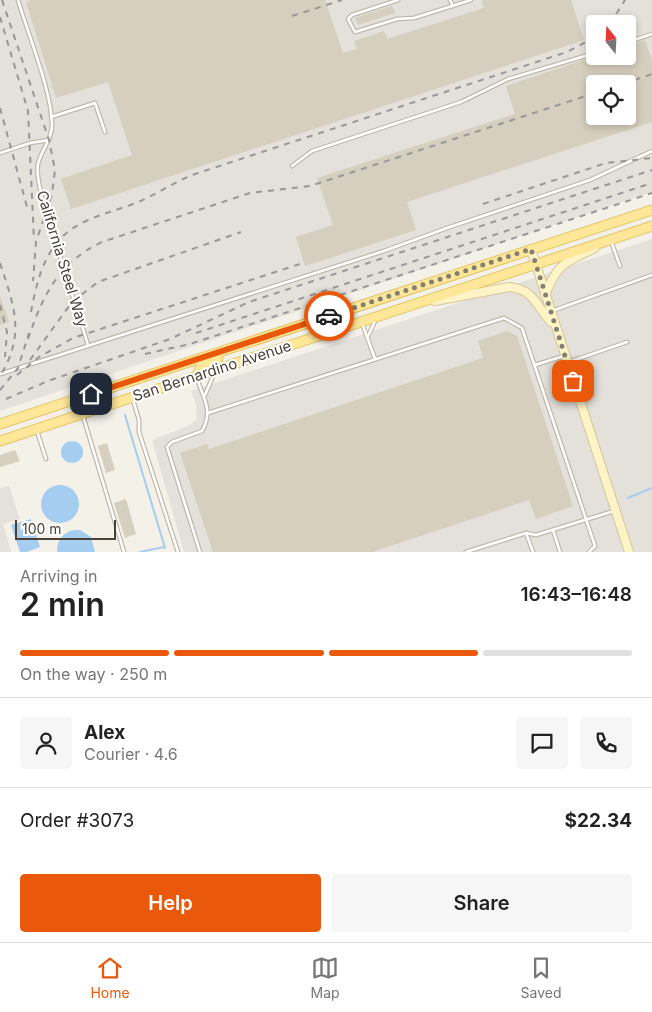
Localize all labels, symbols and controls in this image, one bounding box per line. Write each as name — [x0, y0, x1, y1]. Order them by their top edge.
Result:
north arrow — [586, 15, 636, 65]
map controls — [586, 15, 636, 125]
button: locate — [586, 75, 636, 125]
street label: California Steel Way — [33, 188, 93, 330]
courier — [304, 291, 354, 341]
icon: car — [315, 302, 343, 330]
street label: San Bernardino Avenue — [130, 336, 294, 405]
pin — [552, 360, 594, 402]
icon: bag — [559, 367, 587, 395]
pin — [70, 373, 112, 415]
icon: home — [77, 380, 105, 408]
scale bar — [15, 517, 116, 540]
text: 100 m — [22, 520, 62, 537]
text: Arriving in — [20, 566, 97, 586]
text: 16:43–16:48 — [520, 583, 632, 606]
text: 2 min — [20, 585, 105, 624]
text: On the way · 250 m — [20, 664, 167, 684]
button: person — [20, 717, 72, 769]
button: chat — [516, 717, 568, 769]
button: phone — [580, 717, 632, 769]
text: Alex — [84, 721, 125, 744]
text: Courier · 4.6 — [84, 744, 178, 764]
text: Order #3073 — [20, 809, 134, 832]
text: $22.34 — [565, 809, 632, 832]
button: Help — [20, 874, 321, 932]
button: Share — [331, 874, 632, 932]
tab: Home — [90, 954, 130, 1001]
tab: Map — [311, 954, 340, 1001]
tab: Saved — [521, 954, 562, 1001]

